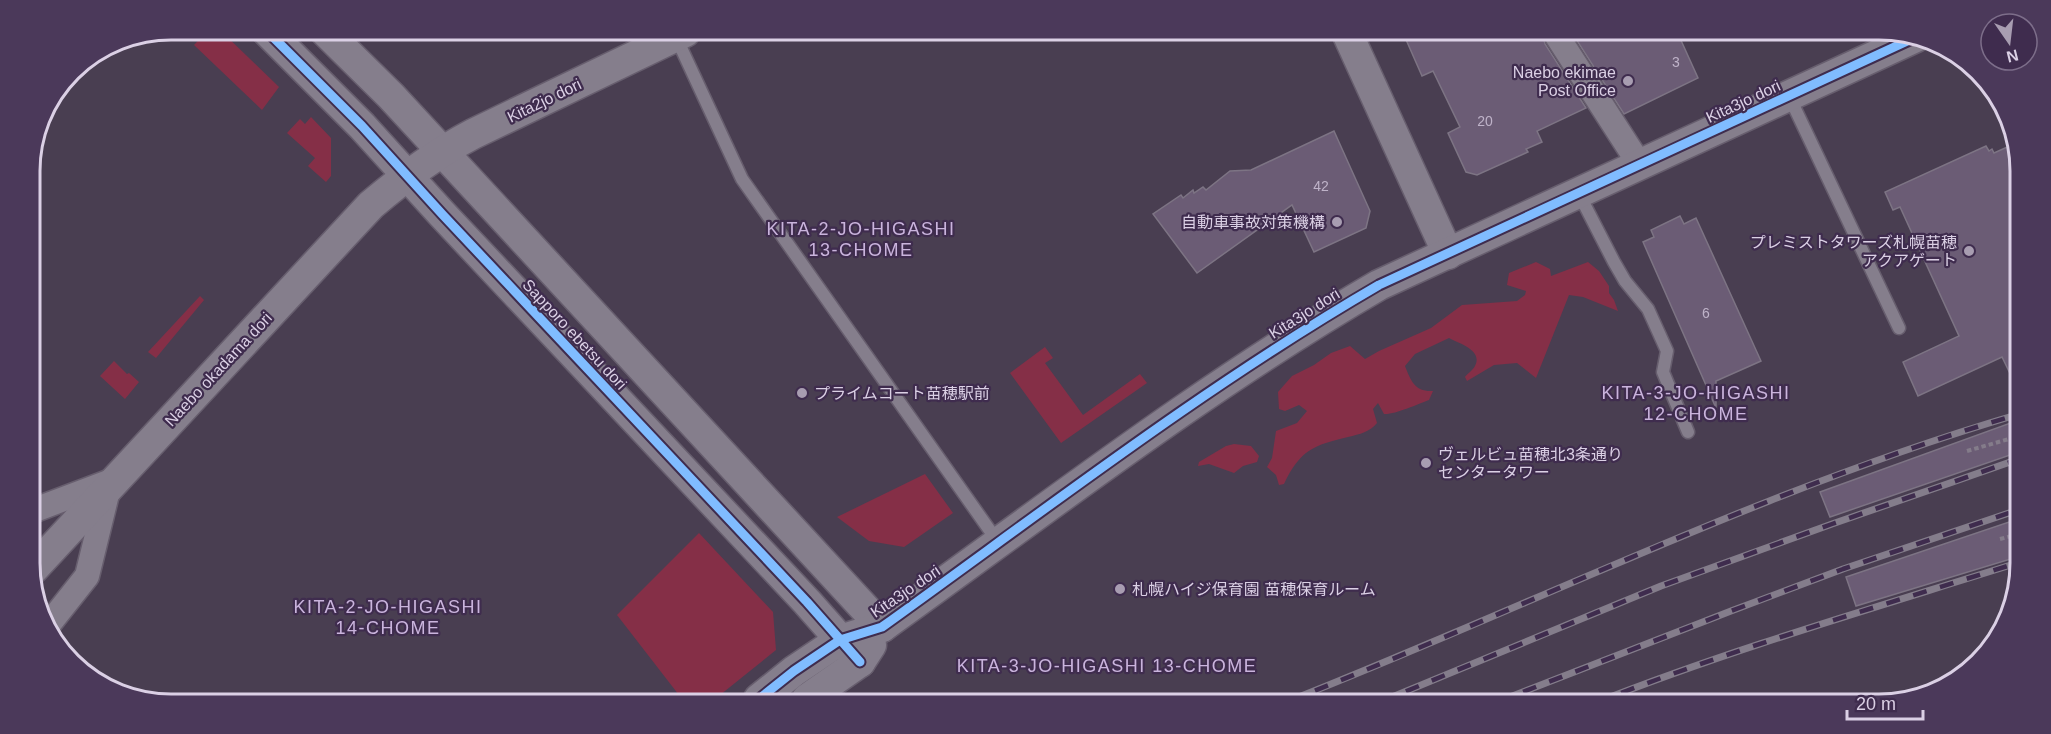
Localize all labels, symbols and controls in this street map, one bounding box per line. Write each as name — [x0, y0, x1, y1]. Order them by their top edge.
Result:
north arrow — [1979, 12, 2039, 72]
text: N — [2005, 46, 2020, 66]
house number: 3 — [1672, 54, 1680, 70]
place label: Naebo ekimae Post Office — [1513, 64, 1616, 99]
marker: Naebo ekimae Post Office — [1621, 74, 1635, 88]
street label: Kita2jo dori — [505, 75, 584, 126]
street label: Kita3jo dori — [1703, 77, 1783, 126]
house number: 20 — [1477, 113, 1493, 129]
house number: 42 — [1313, 178, 1329, 194]
place label: 自動車事故対策機構 — [1181, 214, 1325, 231]
marker: 自動車事故対策機構 — [1330, 215, 1344, 229]
district label: KITA-2-JO-HIGASHI 13-CHOME — [766, 219, 956, 260]
place label: プレミストタワーズ札幌苗穂 アクアゲート — [1750, 234, 1957, 269]
marker: プレミストタワーズ札幌苗穂 アクアゲート — [1962, 244, 1976, 258]
street label: Sapporo ebetsu dori — [519, 276, 630, 393]
street label: Kita3jo dori — [1266, 285, 1343, 342]
house number: 6 — [1702, 305, 1710, 321]
street label: Naebo okadama dori — [161, 309, 275, 429]
district label: KITA-3-JO-HIGASHI 12-CHOME — [1601, 383, 1791, 424]
place label: プライムコート苗穂駅前 — [814, 385, 990, 402]
marker: プライムコート苗穂駅前 — [795, 386, 809, 400]
place label: ヴェルビュ苗穂北3条通り センタータワー — [1438, 446, 1623, 481]
marker: ヴェルビュ苗穂北3条通り センタータワー — [1419, 456, 1433, 470]
street label: Kita3jo dori — [867, 562, 943, 621]
place label: 札幌ハイジ保育園 苗穂保育ルーム — [1132, 581, 1376, 598]
marker: 札幌ハイジ保育園 苗穂保育ルーム — [1113, 582, 1127, 596]
district label: KITA-2-JO-HIGASHI 14-CHOME — [293, 597, 483, 638]
district label: KITA-3-JO-HIGASHI 13-CHOME — [957, 656, 1257, 676]
scale bar — [1847, 683, 1924, 721]
text: 20 m — [1856, 694, 1896, 714]

